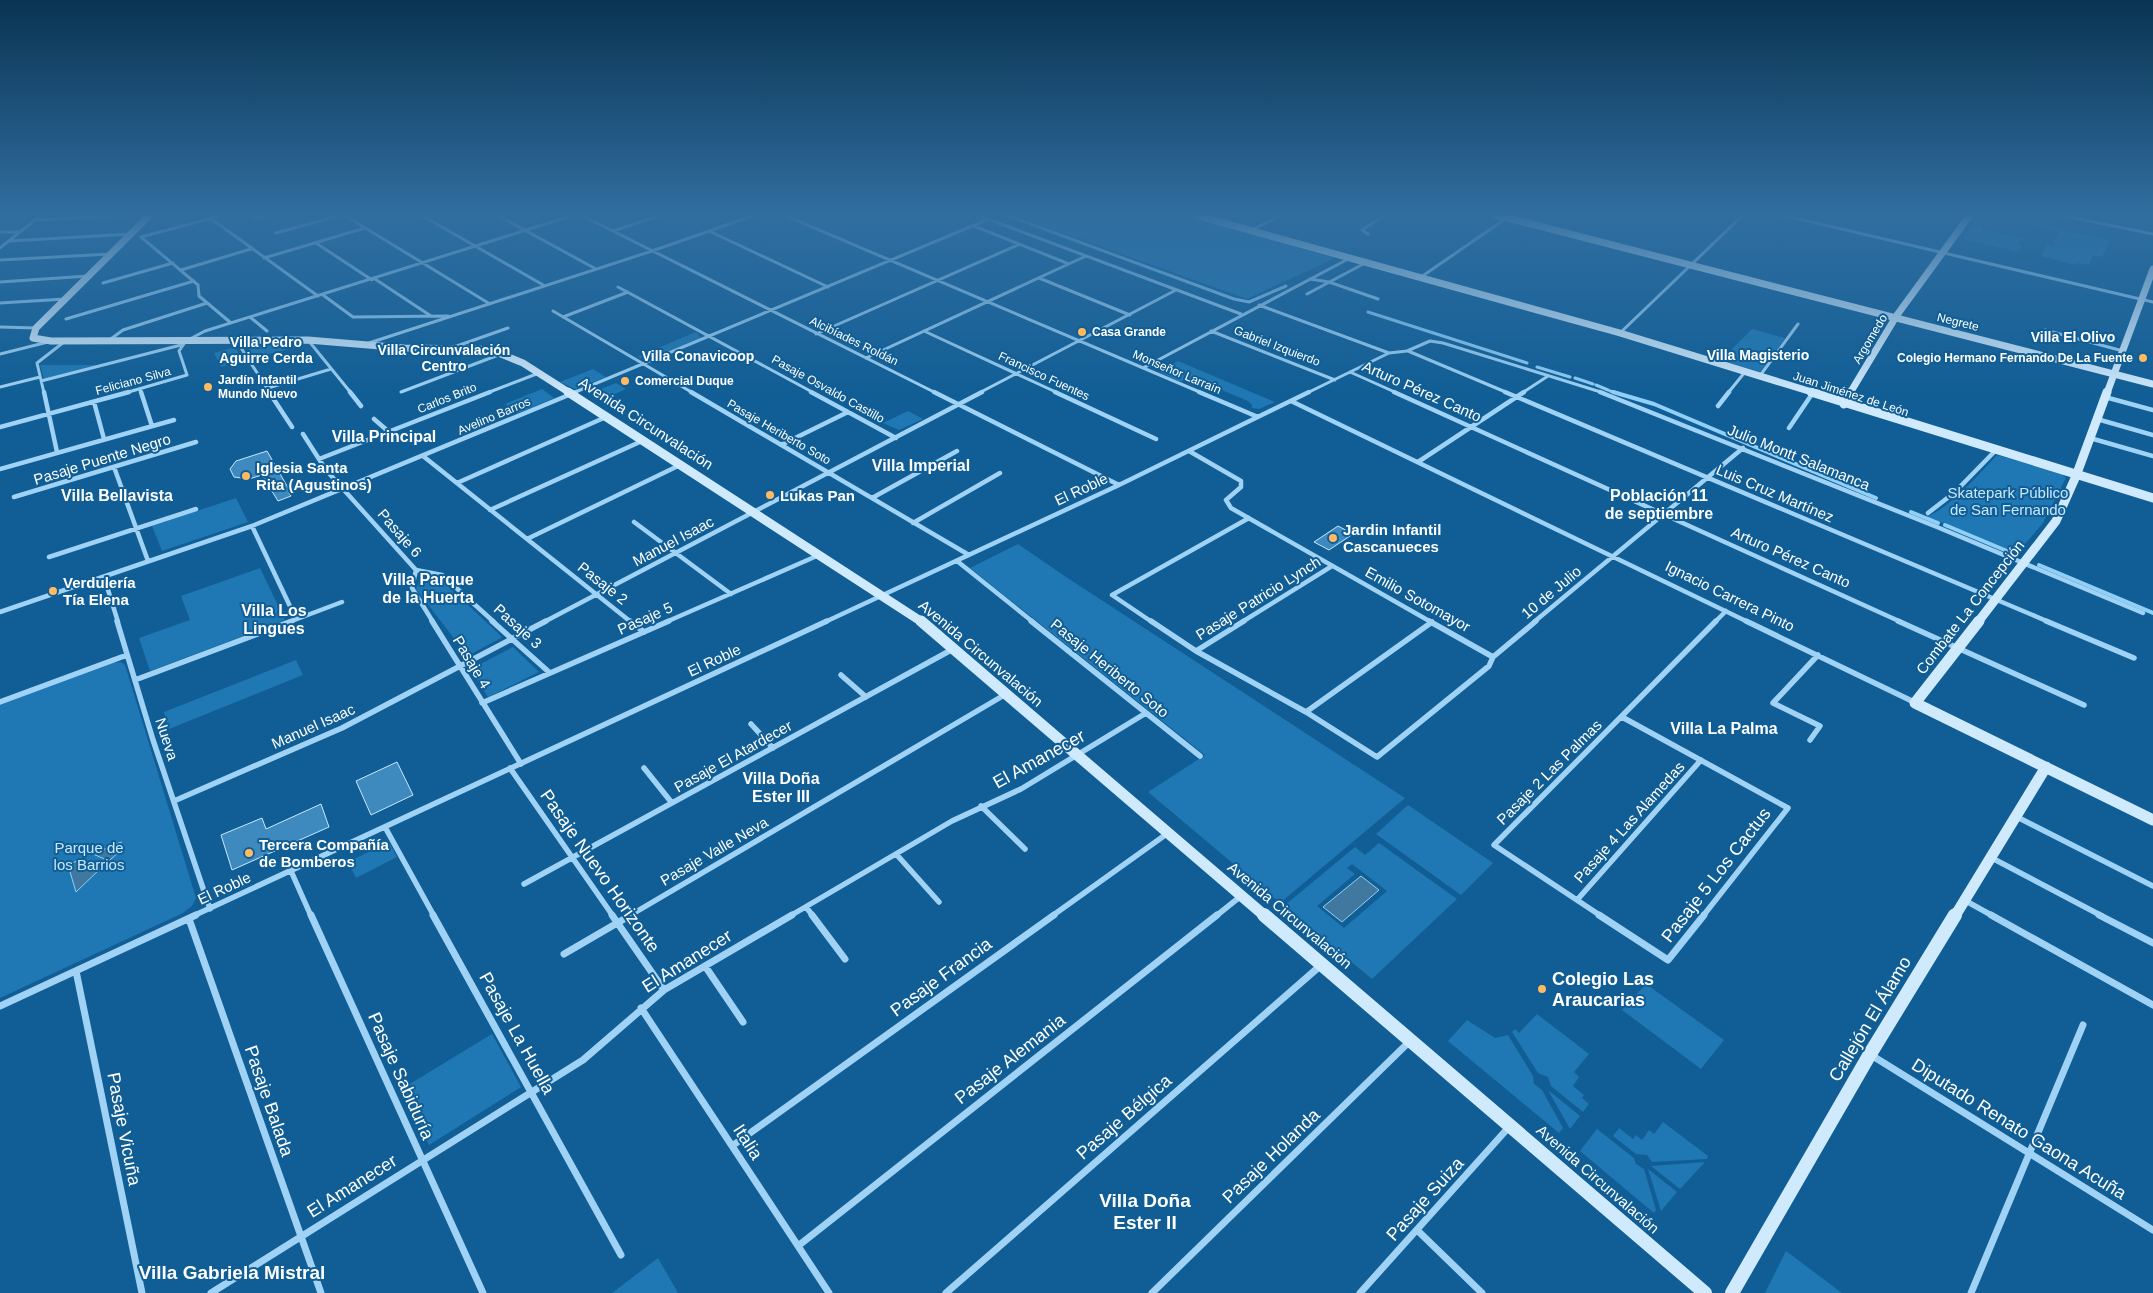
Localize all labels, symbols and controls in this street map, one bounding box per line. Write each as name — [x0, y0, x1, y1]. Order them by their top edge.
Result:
street label: Negrete — [1936, 310, 1981, 334]
street label: Argomedo — [1850, 311, 1890, 366]
street label: Alcibíades Roldán — [807, 314, 901, 368]
street label: Gabriel Izquierdo — [1232, 323, 1322, 369]
place label: Casa Grande — [1092, 325, 1166, 339]
marker: Casa Grande — [1076, 326, 1088, 338]
district label: Villa El Olivo — [2031, 329, 2115, 345]
district label: Villa Pedro Aguirre Cerda — [219, 334, 313, 366]
district label: Villa Circunvalación Centro — [378, 342, 510, 374]
street label: Monseñor Larraín — [1131, 347, 1223, 397]
district label: Villa Magisterio — [1707, 347, 1809, 363]
district label: Villa Conavicoop — [642, 348, 754, 364]
street label: Francisco Fuentes — [996, 349, 1092, 403]
place label: Colegio Hermano Fernando De La Fuente — [1897, 351, 2133, 365]
street label: Pasaje Osvaldo Castillo — [769, 352, 887, 426]
marker: Colegio Hermano Fernando De La Fuente — [2137, 352, 2149, 364]
street label: Arturo Pérez Canto — [1360, 357, 1484, 425]
street label: Feliciano Silva — [94, 364, 172, 398]
street label: Juan Jiménez de León — [1791, 369, 1911, 419]
place label: Jardín Infantil Mundo Nuevo — [218, 373, 297, 401]
street label: Avenida Circunvalación — [576, 373, 716, 473]
place label: Comercial Duque — [635, 374, 734, 388]
marker: Comercial Duque — [619, 375, 631, 387]
street label: Carlos Brito — [415, 380, 479, 416]
marker: Jardín Infantil Mundo Nuevo — [202, 381, 214, 393]
street label: Avelino Barros — [455, 394, 533, 438]
street label: Pasaje Heriberto Soto — [725, 397, 834, 468]
street label: Julio Montt Salamanca — [1725, 421, 1873, 494]
district label: Villa Principal — [332, 428, 436, 445]
street label: Pasaje Puente Negro — [31, 430, 173, 488]
district label: Villa Imperial — [872, 457, 970, 474]
place label: Iglesia Santa Rita (Agustinos) — [256, 459, 372, 493]
street label: Luis Cruz Martínez — [1714, 461, 1836, 525]
street label: El Roble — [1052, 469, 1110, 509]
marker: Iglesia Santa Rita (Agustinos) — [240, 470, 252, 482]
park label: Skatepark Público de San Fernando — [1948, 484, 2068, 518]
district label: Villa Bellavista — [61, 487, 173, 504]
place label: Lukas Pan — [780, 487, 855, 504]
district label: Población 11 de septiembre — [1605, 487, 1713, 522]
marker: Lukas Pan — [764, 489, 776, 501]
street label: Pasaje 6 — [374, 505, 426, 561]
street label: Manuel Isaac — [630, 512, 717, 569]
place label: Jardin Infantil Cascanueces — [1343, 521, 1441, 555]
street label: Arturo Pérez Canto — [1729, 523, 1853, 591]
marker: Jardin Infantil Cascanueces — [1327, 532, 1339, 544]
street label: Combate La Concepción — [1912, 537, 2028, 677]
street label: Pasaje Patricio Lynch — [1193, 553, 1323, 643]
street label: Ignacio Carrera Pinto — [1663, 557, 1797, 635]
street label: Pasaje 2 — [575, 558, 631, 608]
street label: 10 de Julio — [1518, 562, 1584, 622]
street label: Emilio Sotomayor — [1362, 563, 1474, 635]
district label: Villa Parque de la Huerta — [382, 571, 474, 606]
place label: Verdulería Tía Elena — [63, 574, 136, 608]
marker: Verdulería Tía Elena — [47, 585, 59, 597]
street label: Avenida Circunvalación — [916, 596, 1046, 710]
street label: Pasaje 5 — [615, 598, 675, 638]
street label: Pasaje 3 — [491, 600, 545, 652]
district label: Villa Los Lingues — [241, 602, 307, 637]
street label: Pasaje Heriberto Soto — [1048, 615, 1172, 721]
street label: Pasaje 4 — [450, 633, 494, 691]
street label: El Roble — [685, 640, 743, 680]
street label: Manuel Isaac — [269, 700, 358, 752]
street label: Nueva — [152, 716, 182, 763]
street label: Pasaje 2 Las Palmas — [1493, 716, 1605, 828]
street label: Pasaje El Atardecer — [671, 717, 795, 795]
district label: Villa La Palma — [1670, 720, 1778, 737]
street label: El Amanecer — [990, 726, 1088, 792]
street label: Pasaje 4 Las Alamedas — [1570, 758, 1688, 886]
district label: Villa Doña Ester III — [742, 770, 820, 805]
street label: Pasaje Nuevo Horizonte — [536, 786, 664, 956]
street label: Pasaje 5 Los Cactus — [1657, 804, 1775, 946]
street label: Pasaje Valle Neva — [657, 813, 771, 889]
place label: Tercera Compañía de Bomberos — [259, 836, 389, 870]
park label: Parque de los Barrios — [54, 839, 124, 873]
marker: Tercera Compañía de Bomberos — [243, 847, 255, 859]
street label: Avenida Circunvalación — [1225, 858, 1355, 972]
street label: El Roble — [195, 868, 253, 908]
street label: El Amanecer — [638, 925, 736, 997]
street label: Pasaje Francia — [887, 933, 996, 1020]
street label: Callejón El Álamo — [1825, 953, 1915, 1085]
street label: Pasaje La Huella — [475, 969, 559, 1098]
place label: Colegio Las Araucarias — [1552, 969, 1654, 1010]
marker: Colegio Las Araucarias — [1536, 983, 1548, 995]
street label: Pasaje Sabiduría — [364, 1009, 438, 1144]
street label: Pasaje Alemania — [951, 1009, 1070, 1108]
street label: Pasaje Balada — [241, 1043, 298, 1160]
street label: Diputado Renato Gaona Acuña — [1908, 1054, 2131, 1204]
street label: Pasaje Bélgica — [1073, 1070, 1176, 1164]
street label: Pasaje Vicuña — [103, 1071, 145, 1188]
street label: Pasaje Holanda — [1218, 1104, 1324, 1207]
street label: Italia — [729, 1121, 767, 1164]
street label: Avenida Circunvalación — [1533, 1121, 1663, 1237]
street label: El Amanecer — [303, 1150, 401, 1222]
street label: Pasaje Suiza — [1382, 1153, 1468, 1245]
district label: Villa Doña Ester II — [1099, 1190, 1191, 1233]
district label: Villa Gabriela Mistral — [139, 1262, 325, 1283]

